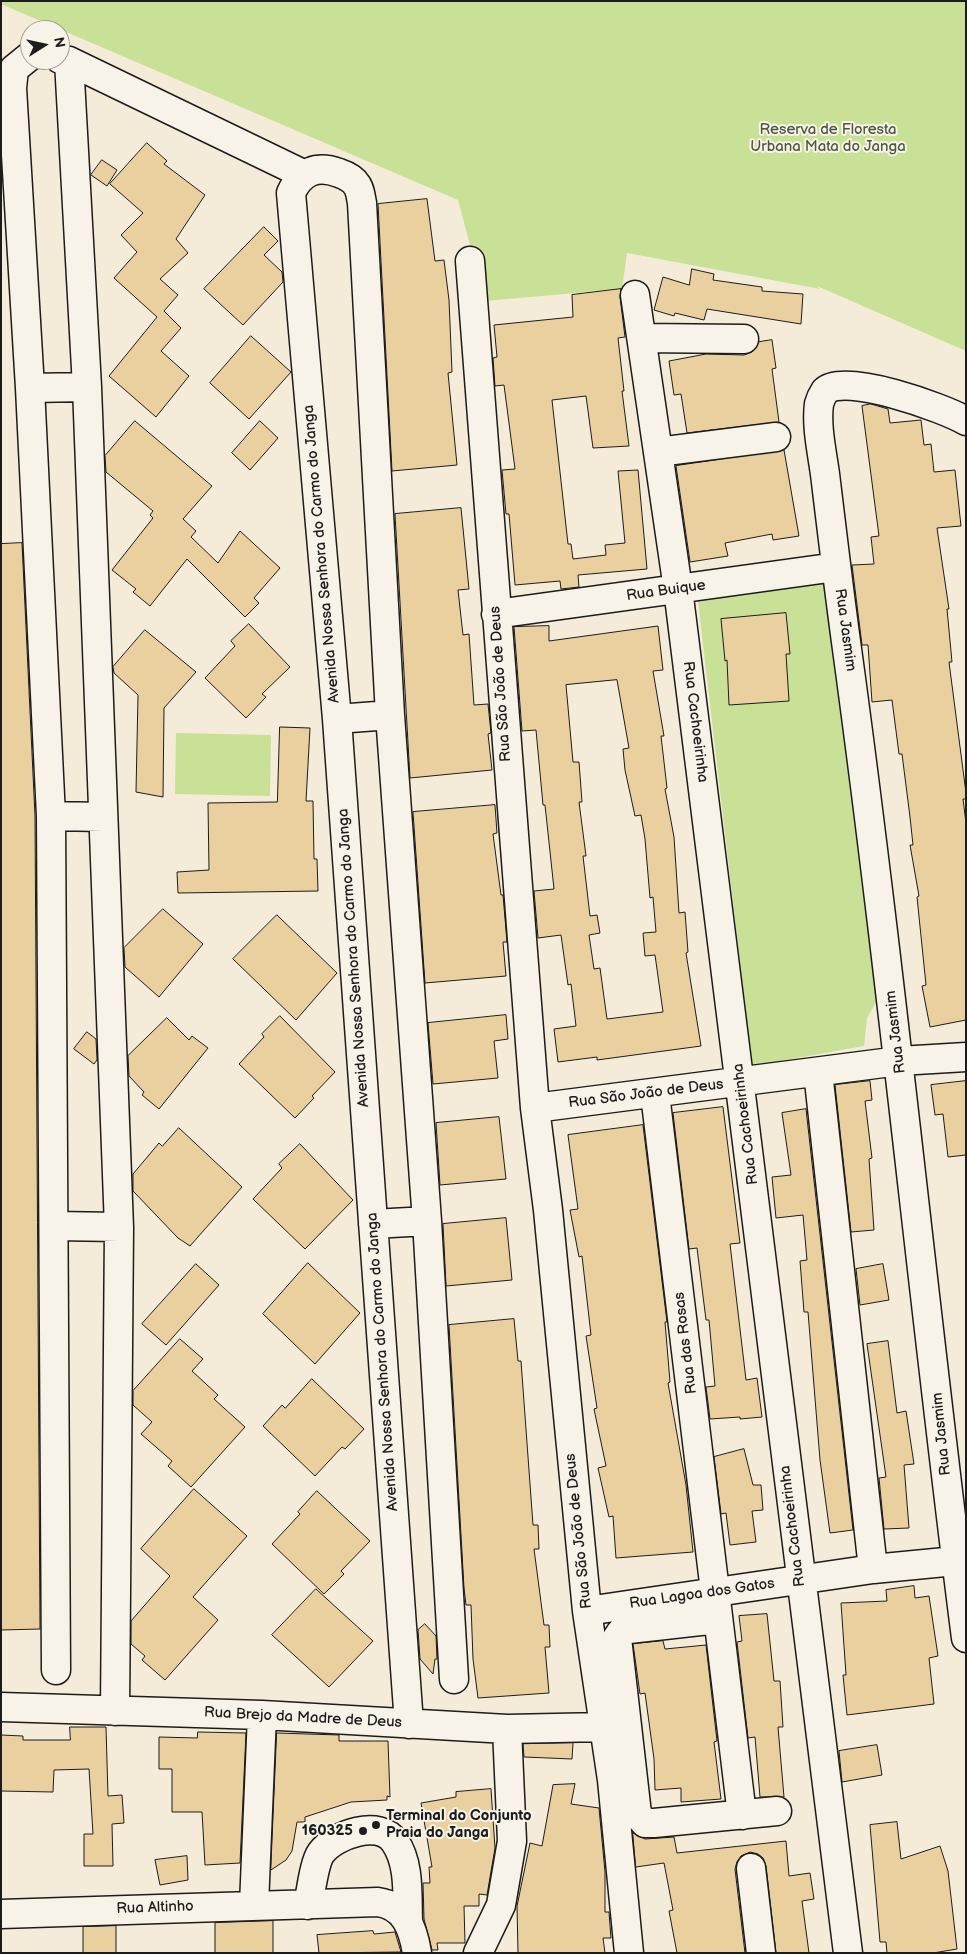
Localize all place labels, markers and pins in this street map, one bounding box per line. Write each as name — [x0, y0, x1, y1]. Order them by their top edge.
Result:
place label: Terminal do Conjunto Praia do Janga — [386, 1807, 532, 1842]
marker: Terminal do Conjunto Praia do Janga — [370, 1819, 382, 1831]
place label: 160325 — [302, 1822, 353, 1840]
marker: 160325 — [357, 1825, 369, 1837]

